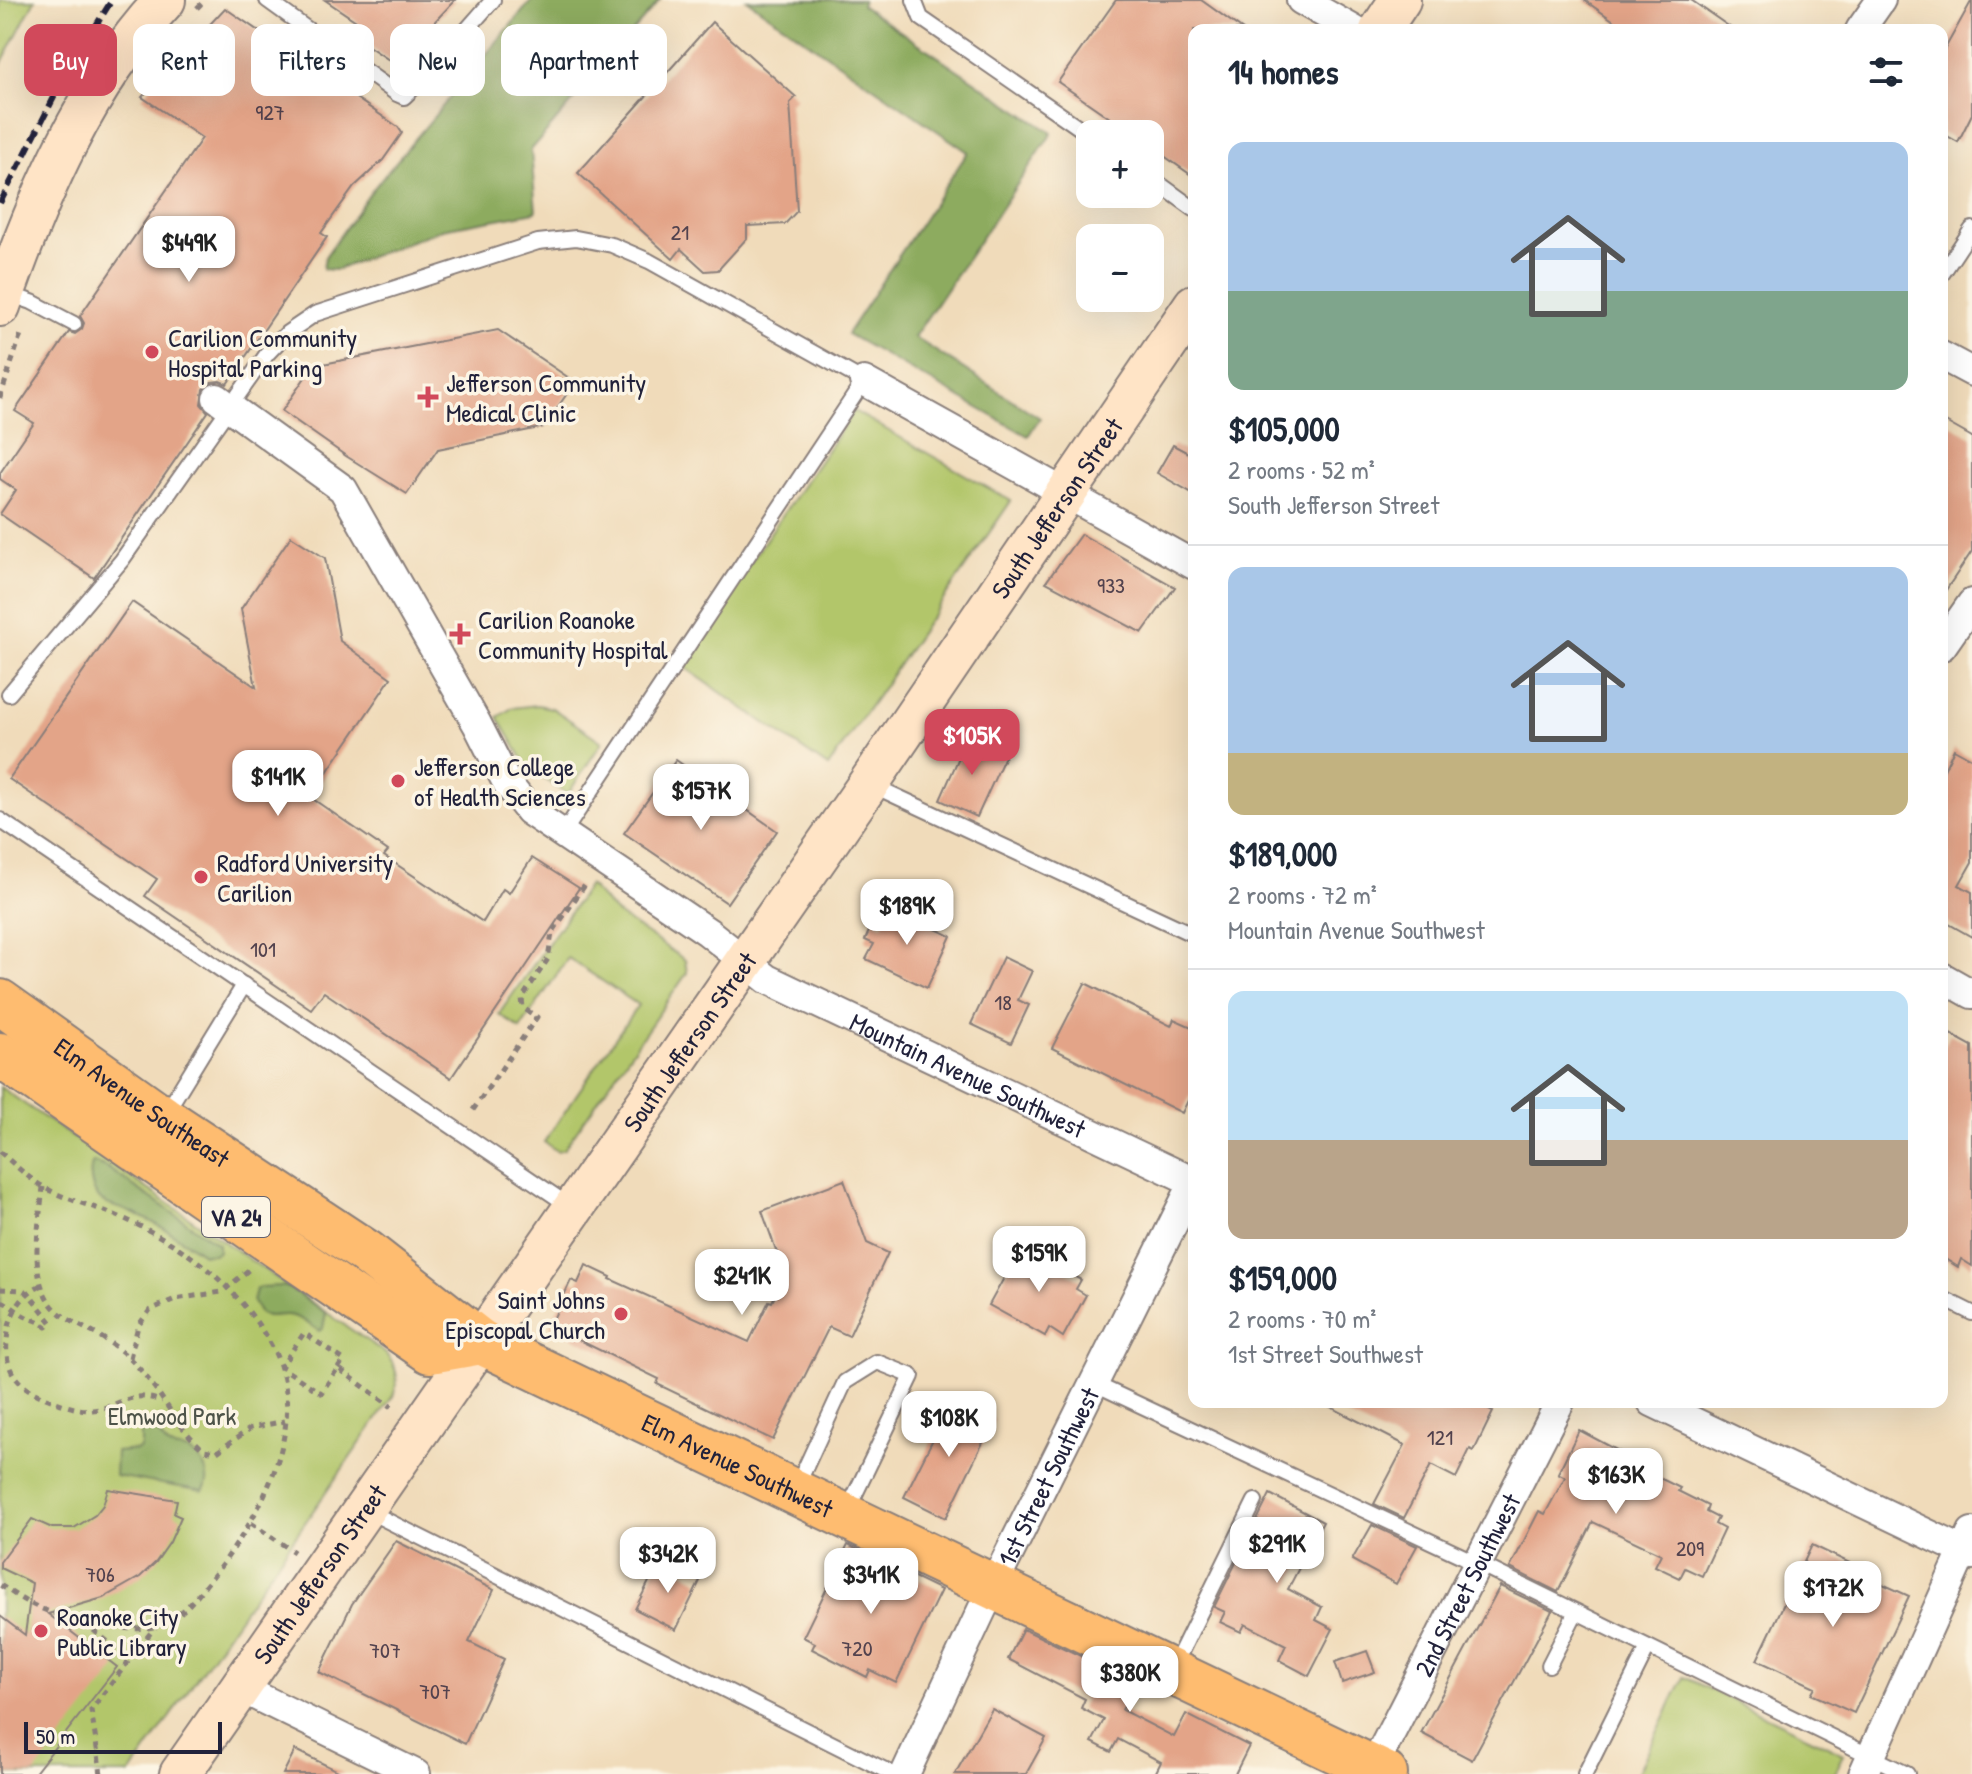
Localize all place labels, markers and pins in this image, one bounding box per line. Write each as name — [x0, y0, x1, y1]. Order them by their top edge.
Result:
pin: $449K — [133, 216, 245, 284]
place label: Carilion Community Hospital Parking — [168, 320, 357, 385]
marker: Carilion Community Hospital Parking — [143, 343, 161, 361]
place label: Jefferson Community Medical Clinic — [446, 365, 646, 430]
marker: Jefferson Community Medical Clinic — [417, 386, 439, 408]
place label: Carilion Roanoke Community Hospital — [478, 602, 668, 667]
marker: Carilion Roanoke Community Hospital — [449, 623, 471, 645]
pin: $105K — [916, 709, 1028, 777]
place label: Jefferson College of Health Sciences — [414, 749, 586, 814]
pin: $141K — [222, 750, 334, 818]
pin: $157K — [645, 764, 757, 832]
marker: Jefferson College of Health Sciences — [389, 772, 407, 790]
place label: Radford University Carilion — [217, 845, 394, 910]
marker: Radford University Carilion — [192, 868, 210, 886]
pin: $189K — [851, 879, 963, 947]
pin: $159K — [983, 1226, 1095, 1294]
pin: $241K — [686, 1249, 798, 1317]
place label: Saint Johns Episcopal Church — [445, 1282, 605, 1347]
marker: Saint Johns Episcopal Church — [612, 1305, 630, 1323]
pin: $108K — [893, 1391, 1005, 1459]
pin: $163K — [1560, 1448, 1672, 1516]
pin: $291K — [1221, 1517, 1333, 1585]
pin: $342K — [612, 1527, 724, 1595]
pin: $341K — [815, 1548, 927, 1616]
pin: $172K — [1777, 1561, 1889, 1629]
place label: Roanoke City Public Library — [57, 1599, 187, 1664]
marker: Roanoke City Public Library — [32, 1622, 50, 1640]
pin: $380K — [1074, 1646, 1186, 1714]

